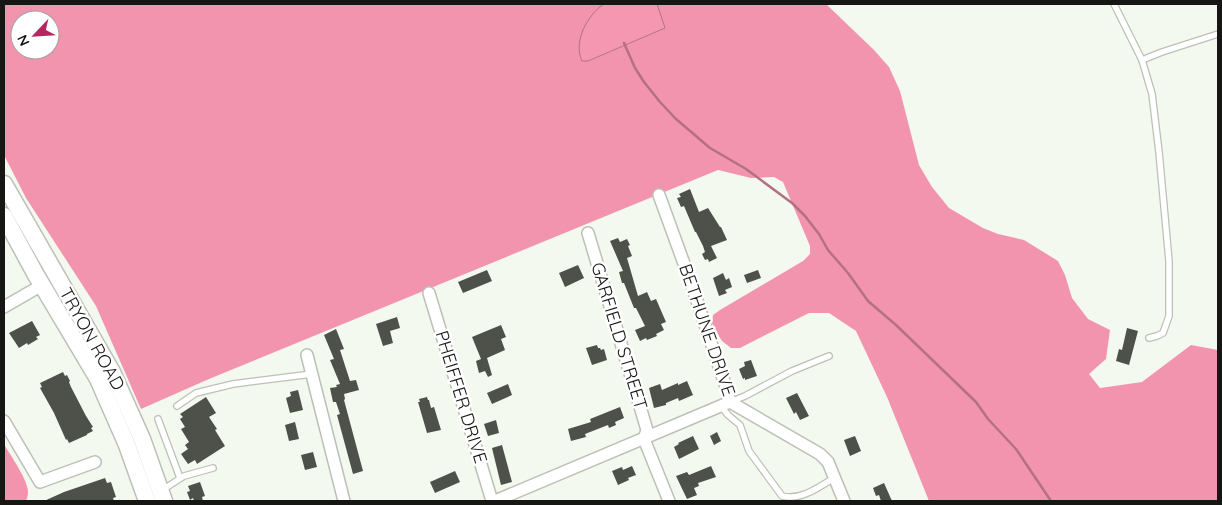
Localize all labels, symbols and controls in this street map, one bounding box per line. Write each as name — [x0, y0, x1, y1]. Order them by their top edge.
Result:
north arrow — [10, 10, 60, 60]
text: N — [13, 32, 34, 49]
street label: GARFIELD STREET — [586, 259, 653, 412]
street label: BETHUNE DRIVE — [674, 261, 741, 399]
street label: TRYON ROAD — [55, 283, 130, 394]
street label: PHEIFFER DRIVE — [430, 328, 493, 466]

